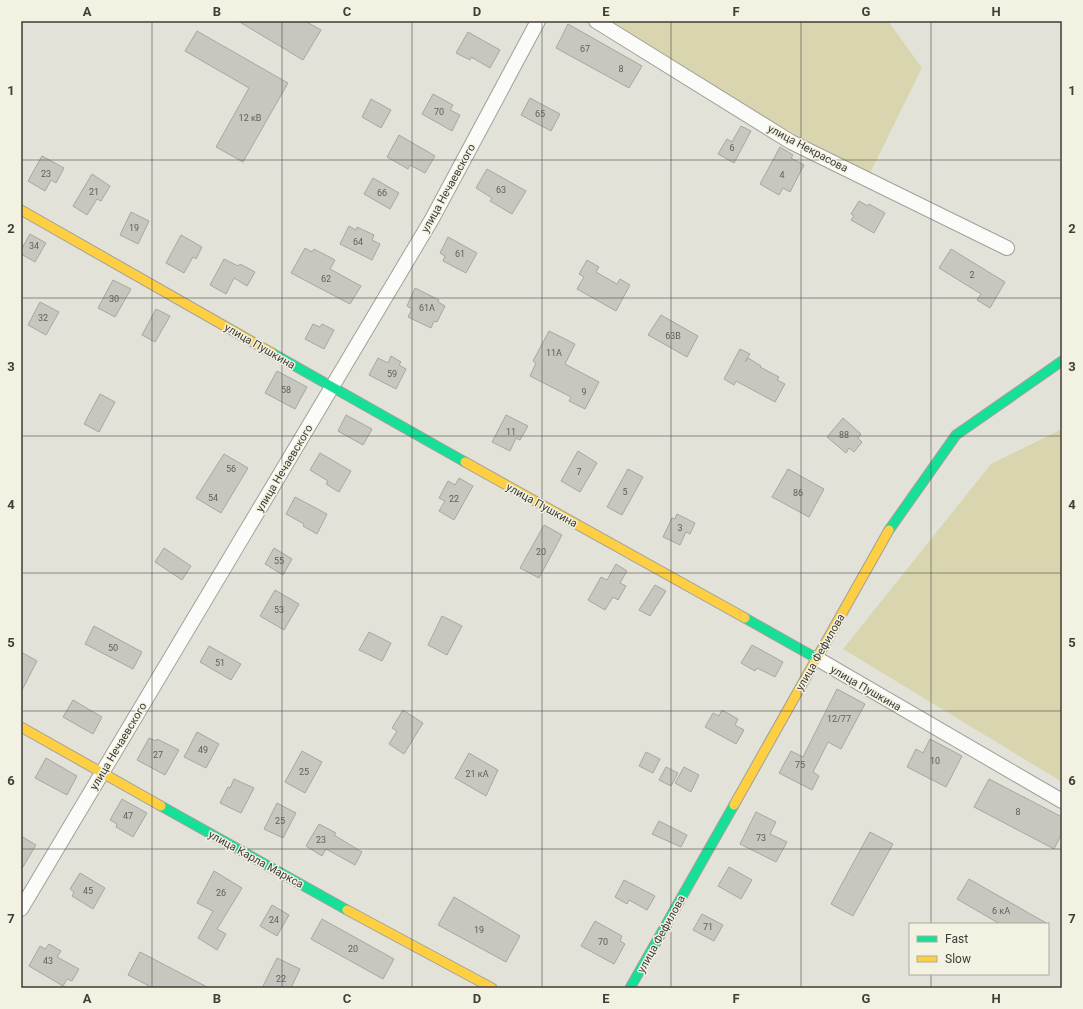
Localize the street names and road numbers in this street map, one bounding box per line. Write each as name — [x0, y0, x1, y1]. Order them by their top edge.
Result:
street label: улица Некрасова — [765, 122, 850, 175]
street label: улица Нечаевского — [419, 142, 478, 235]
street label: улица Пушкина — [222, 321, 297, 372]
street label: улица Нечаевского — [253, 422, 316, 514]
street label: улица Пушкина — [504, 480, 580, 530]
street label: улица Фефилова — [793, 612, 848, 693]
street label: улица Пушкина — [828, 663, 903, 714]
street label: улица Нечаевского — [87, 700, 150, 792]
street label: улица Карла Маркса — [206, 828, 306, 891]
street label: улица Фефилова — [635, 893, 688, 975]

